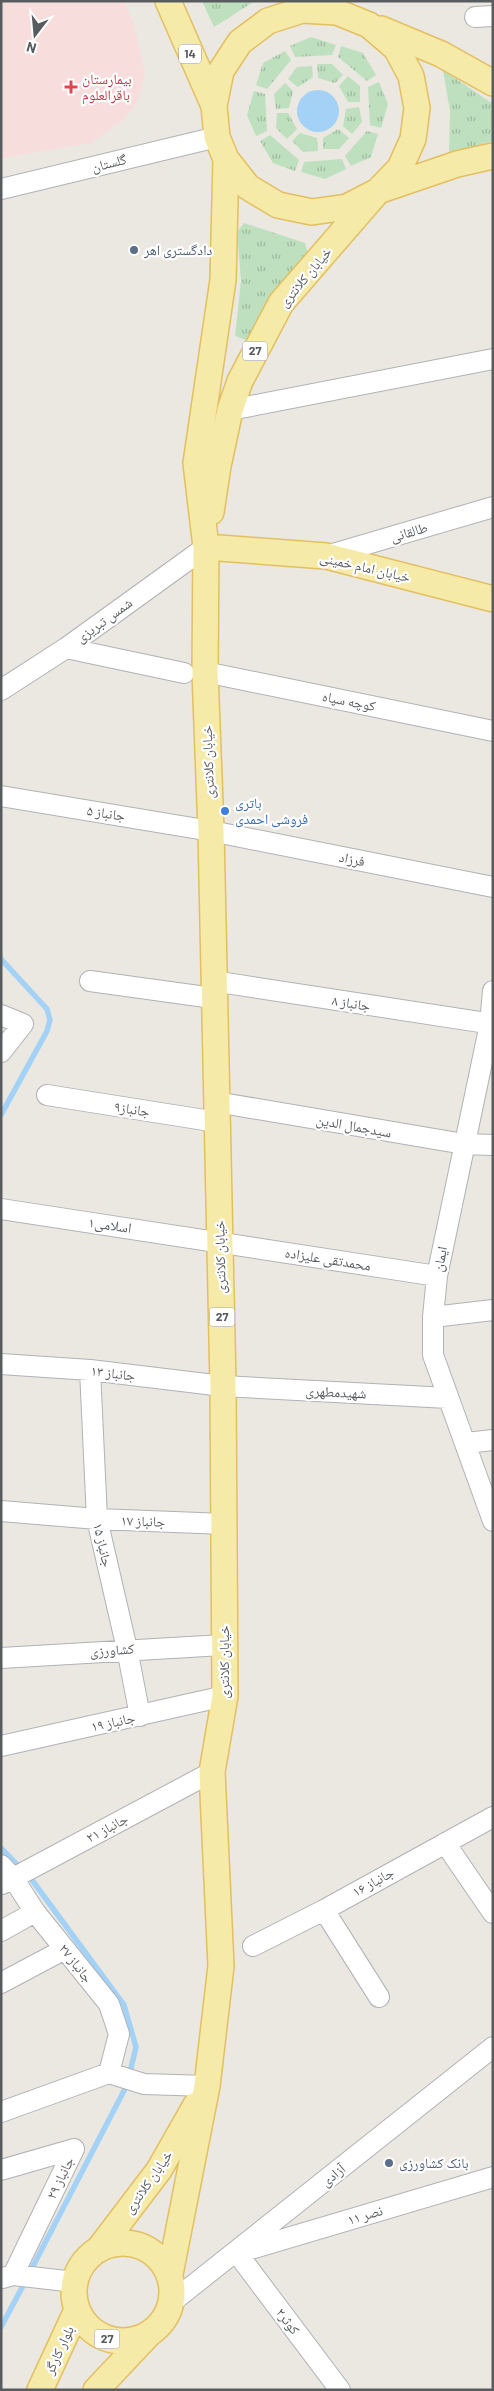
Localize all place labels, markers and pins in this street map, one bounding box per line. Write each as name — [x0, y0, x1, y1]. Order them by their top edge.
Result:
place label: بیمارستان باقرالعلوم — [82, 70, 132, 105]
marker: بیمارستان باقرالعلوم — [64, 80, 78, 94]
place label: دادگستری اهر — [143, 241, 212, 259]
marker: دادگستری اهر — [128, 244, 140, 256]
place label: باتری فروشی احمدی — [235, 794, 308, 828]
marker: باتری فروشی احمدی — [219, 805, 231, 817]
place label: بانک کشاورزی — [399, 2154, 469, 2172]
marker: بانک کشاورزی — [383, 2157, 395, 2169]

